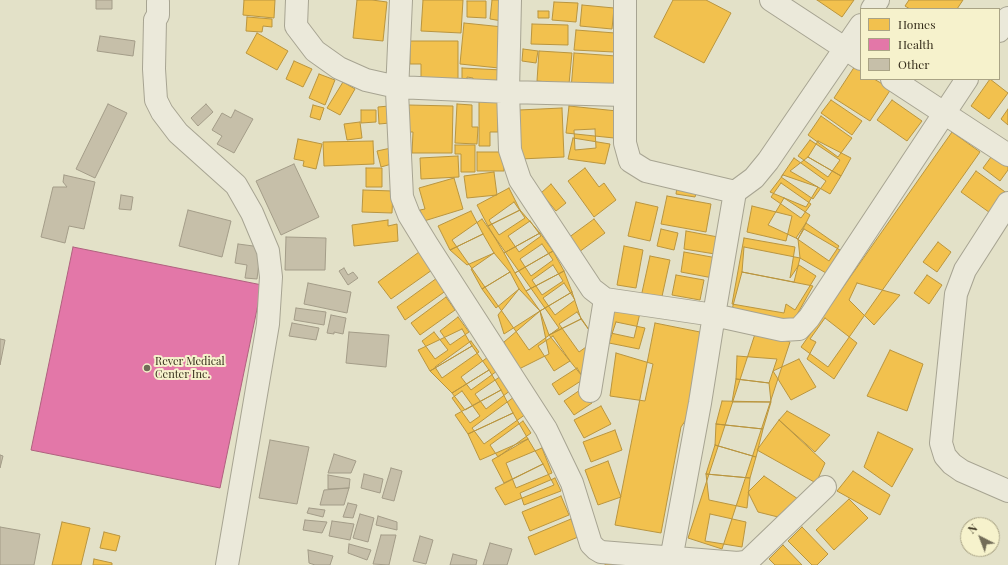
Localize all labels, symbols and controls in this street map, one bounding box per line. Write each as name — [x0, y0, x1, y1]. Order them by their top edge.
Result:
legend — [860, 8, 1000, 80]
text: Homes — [898, 16, 936, 32]
text: Health — [898, 36, 934, 52]
text: Other — [898, 56, 930, 72]
place label: Rever Medical Center Inc. — [155, 355, 225, 381]
marker: Rever Medical Center Inc. — [142, 363, 152, 373]
north arrow — [960, 517, 1000, 557]
text: N — [964, 520, 980, 537]

